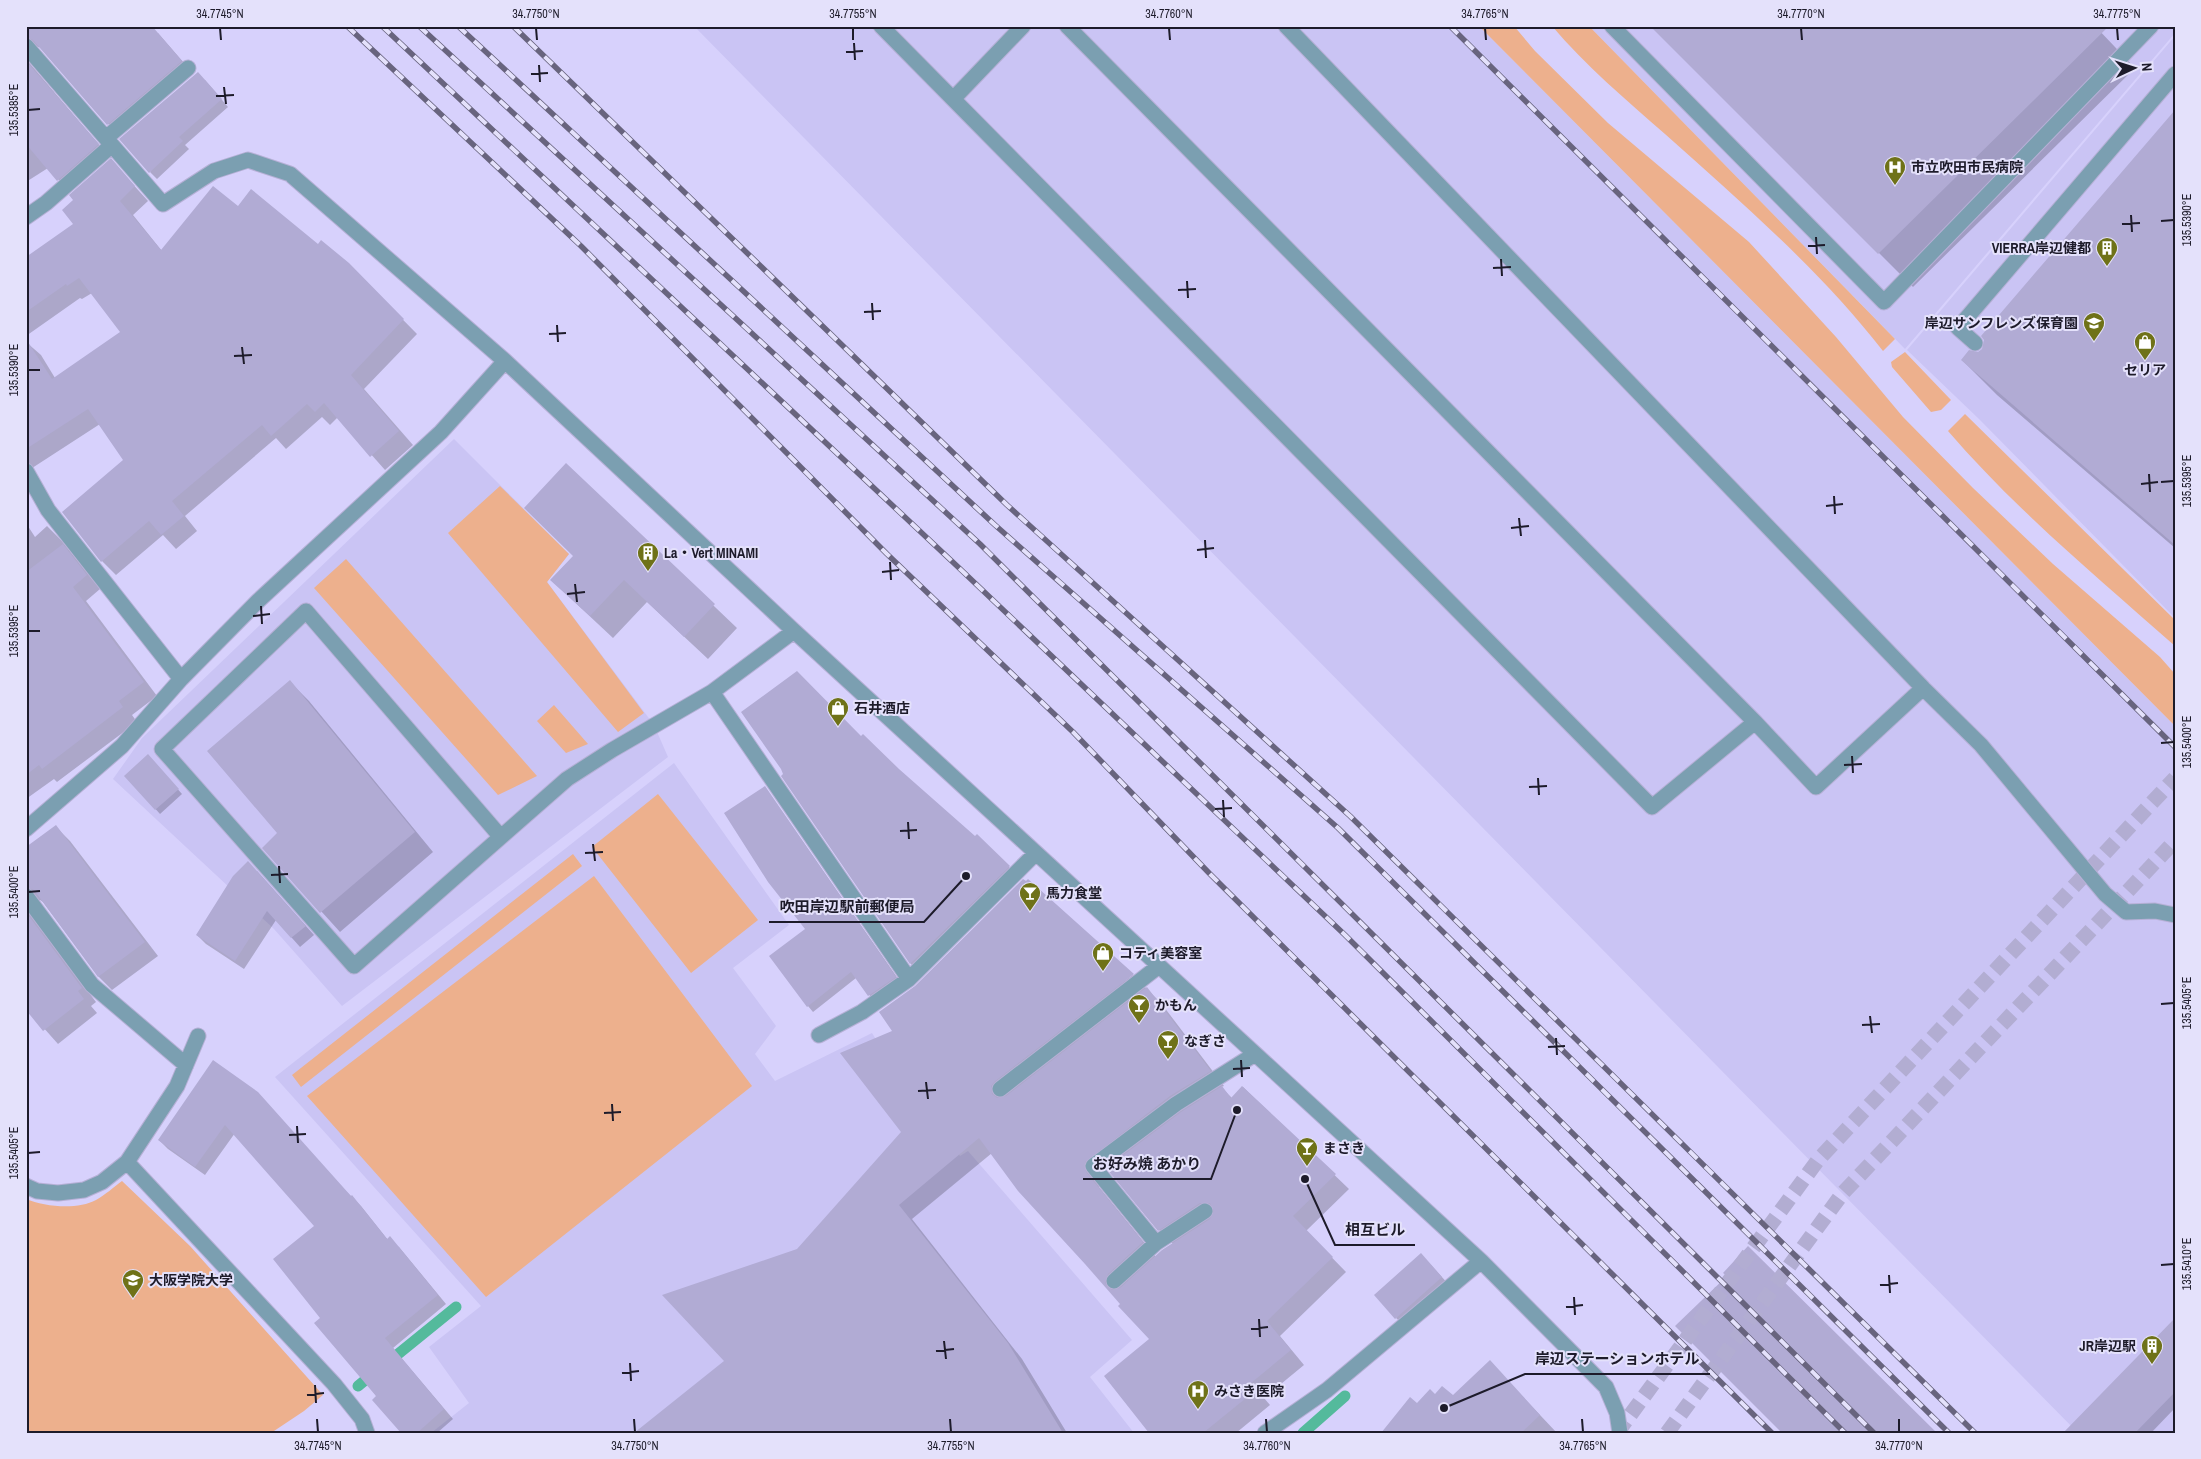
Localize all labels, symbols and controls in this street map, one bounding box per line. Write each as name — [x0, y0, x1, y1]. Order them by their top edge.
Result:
text: 34.7745°N — [196, 6, 244, 22]
text: 34.7750°N — [512, 6, 560, 22]
text: 34.7755°N — [829, 6, 877, 22]
text: 34.7760°N — [1145, 6, 1193, 22]
text: 34.7765°N — [1461, 6, 1509, 22]
text: 34.7770°N — [1777, 6, 1825, 22]
text: 34.7775°N — [2093, 6, 2141, 22]
north arrow — [2108, 42, 2158, 92]
text: N — [2138, 62, 2156, 72]
text: 135.5385°E — [6, 84, 22, 136]
hospital icon: 市立吹田市民病院 — [1883, 155, 1907, 186]
place label: 市立吹田市民病院 — [1911, 158, 2023, 176]
text: 135.5390°E — [2179, 194, 2195, 246]
building icon: VIERRA岸辺健都 — [2095, 236, 2119, 267]
place label: VIERRA岸辺健都 — [1992, 239, 2091, 257]
school or university icon: 岸辺サンフレンズ保育園 — [2082, 311, 2106, 342]
place label: 岸辺サンフレンズ保育園 — [1925, 314, 2078, 332]
shop icon: セリア — [2133, 330, 2157, 361]
text: 135.5390°E — [6, 344, 22, 396]
place label: セリア — [2124, 361, 2166, 379]
text: 135.5395°E — [2179, 455, 2195, 507]
building icon: La・Vert MINAMI — [636, 541, 660, 572]
place label: La・Vert MINAMI — [664, 544, 758, 562]
text: 135.5395°E — [6, 605, 22, 657]
shop icon: 石井酒店 — [826, 696, 850, 727]
place label: 石井酒店 — [854, 699, 910, 717]
text: 135.5400°E — [2179, 716, 2195, 768]
text: 135.5400°E — [6, 866, 22, 918]
bar icon: 馬力食堂 — [1018, 881, 1042, 912]
place label: 馬力食堂 — [1046, 884, 1102, 902]
callout: 吹田岸辺駅前郵便局 — [769, 892, 924, 922]
text: 吹田岸辺駅前郵便局 — [779, 896, 915, 917]
shop icon: コティ美容室 — [1091, 941, 1115, 972]
place label: コティ美容室 — [1119, 944, 1202, 962]
text: 135.5405°E — [2179, 977, 2195, 1029]
bar icon: かもん — [1127, 993, 1151, 1024]
place label: かもん — [1155, 996, 1197, 1014]
bar icon: なぎさ — [1156, 1029, 1180, 1060]
place label: なぎさ — [1184, 1032, 1226, 1050]
text: 135.5405°E — [6, 1127, 22, 1179]
bar icon: まさき — [1295, 1136, 1319, 1167]
place label: まさき — [1323, 1139, 1365, 1157]
callout: お好み焼 あかり — [1083, 1149, 1211, 1179]
text: お好み焼 あかり — [1093, 1153, 1201, 1174]
callout: 相互ビル — [1335, 1215, 1415, 1245]
text: 相互ビル — [1345, 1219, 1405, 1240]
text: 135.5410°E — [2179, 1238, 2195, 1290]
school or university icon: 大阪学院大学 — [121, 1268, 145, 1299]
place label: 大阪学院大学 — [149, 1271, 233, 1289]
building icon: JR岸辺駅 — [2140, 1334, 2164, 1365]
place label: JR岸辺駅 — [2079, 1337, 2136, 1355]
callout: 岸辺ステーションホテル — [1525, 1344, 1710, 1374]
text: 岸辺ステーションホテル — [1535, 1348, 1699, 1369]
hospital icon: みさき医院 — [1186, 1379, 1210, 1410]
place label: みさき医院 — [1214, 1382, 1284, 1400]
text: 34.7745°N — [294, 1438, 342, 1454]
text: 34.7750°N — [611, 1438, 659, 1454]
text: 34.7755°N — [927, 1438, 975, 1454]
text: 34.7760°N — [1243, 1438, 1291, 1454]
text: 34.7765°N — [1559, 1438, 1607, 1454]
text: 34.7770°N — [1875, 1438, 1923, 1454]

